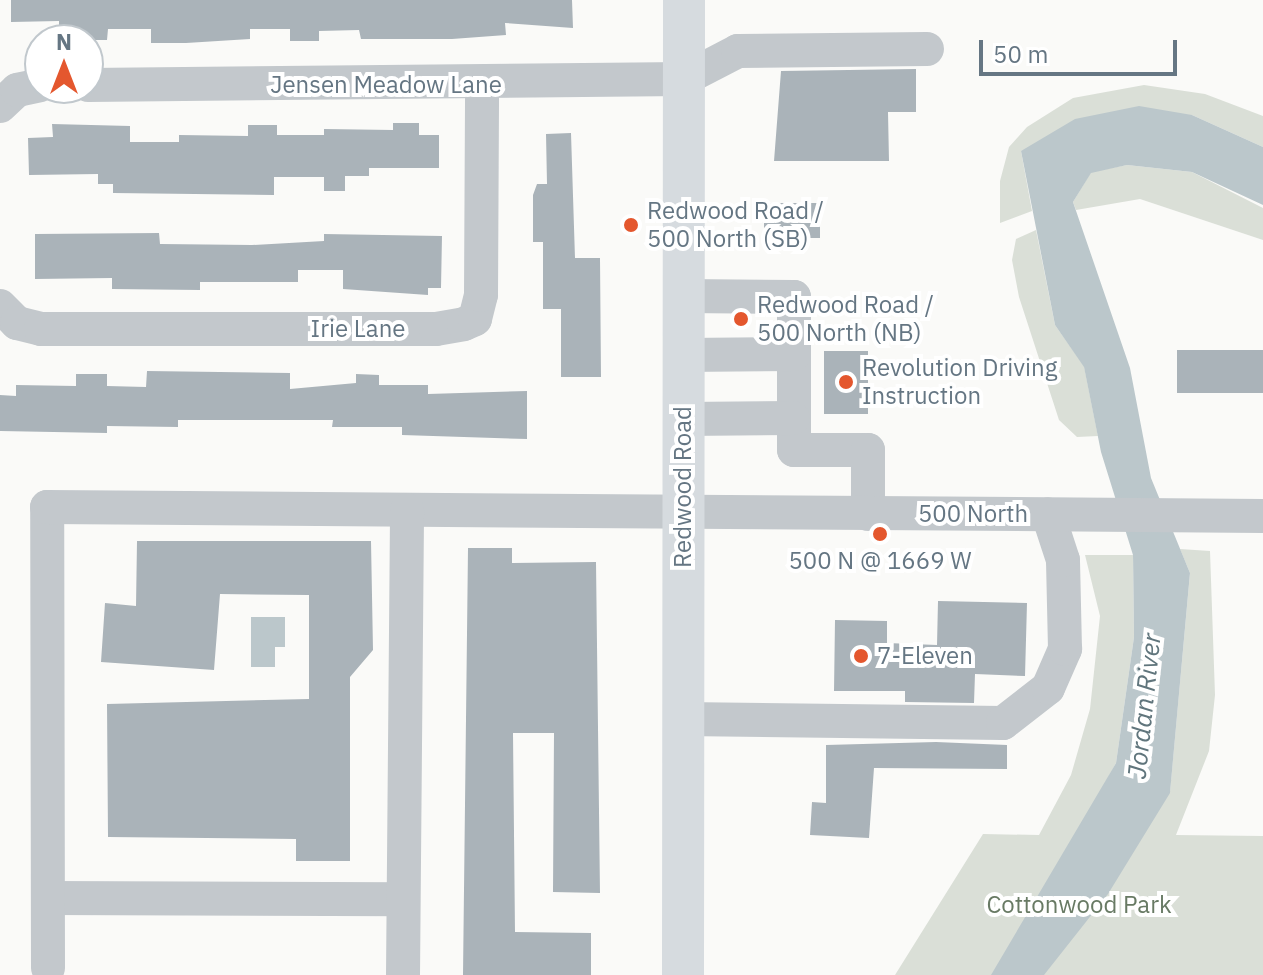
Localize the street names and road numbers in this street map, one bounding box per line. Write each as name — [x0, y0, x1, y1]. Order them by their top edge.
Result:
street label: Jensen Meadow Lane — [270, 71, 502, 99]
street label: Irie Lane — [311, 315, 405, 343]
street label: Redwood Road — [669, 406, 697, 568]
street label: 500 North — [918, 500, 1028, 528]

